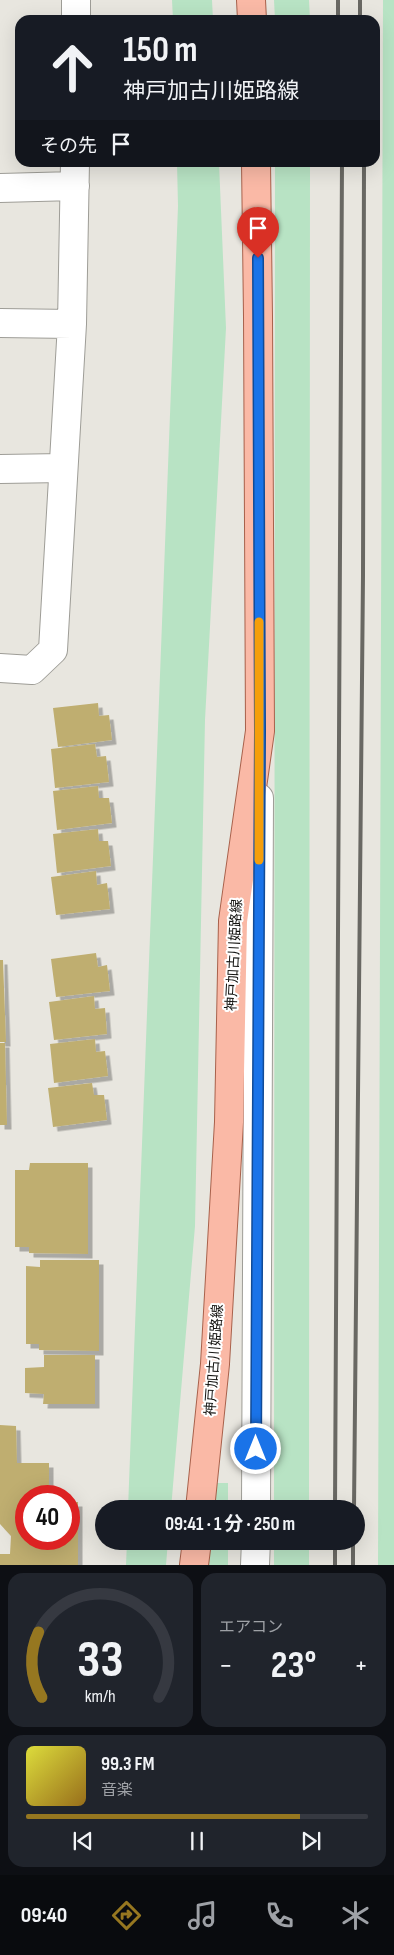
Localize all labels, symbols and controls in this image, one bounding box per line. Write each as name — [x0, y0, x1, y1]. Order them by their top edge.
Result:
text: 150 m — [123, 29, 197, 72]
icon: ahead — [40, 35, 105, 100]
text: 神戸加古川姫路線 — [123, 78, 299, 105]
icon: arrive — [107, 130, 135, 158]
text: その先 — [40, 135, 97, 158]
pin — [237, 207, 279, 258]
icon: arrive — [244, 214, 272, 242]
street label: 神戸加古川姫路線 — [223, 899, 245, 1011]
street label: 神戸加古川姫路線 — [202, 1304, 226, 1416]
position arrow — [229, 1422, 281, 1474]
speed limit sign: 40 — [15, 1485, 80, 1550]
text: 09:41 · 1 分 · 250 m — [165, 1513, 295, 1536]
text: エアコン — [219, 1618, 283, 1637]
text: 33 — [77, 1629, 124, 1692]
text: 23° — [271, 1643, 316, 1688]
text: − — [219, 1649, 233, 1682]
text: + — [354, 1649, 368, 1682]
text: km/h — [85, 1686, 116, 1707]
text: 99.3 FM — [101, 1753, 155, 1776]
text: 音楽 — [101, 1781, 133, 1800]
icon: previous — [69, 1827, 97, 1855]
icon: pause — [183, 1827, 211, 1855]
icon: next — [297, 1827, 325, 1855]
icon: directions — [109, 1898, 144, 1933]
icon: music — [185, 1898, 220, 1933]
icon: phone — [262, 1898, 297, 1933]
icon: climate — [338, 1898, 373, 1933]
text: 09:40 — [21, 1902, 67, 1929]

